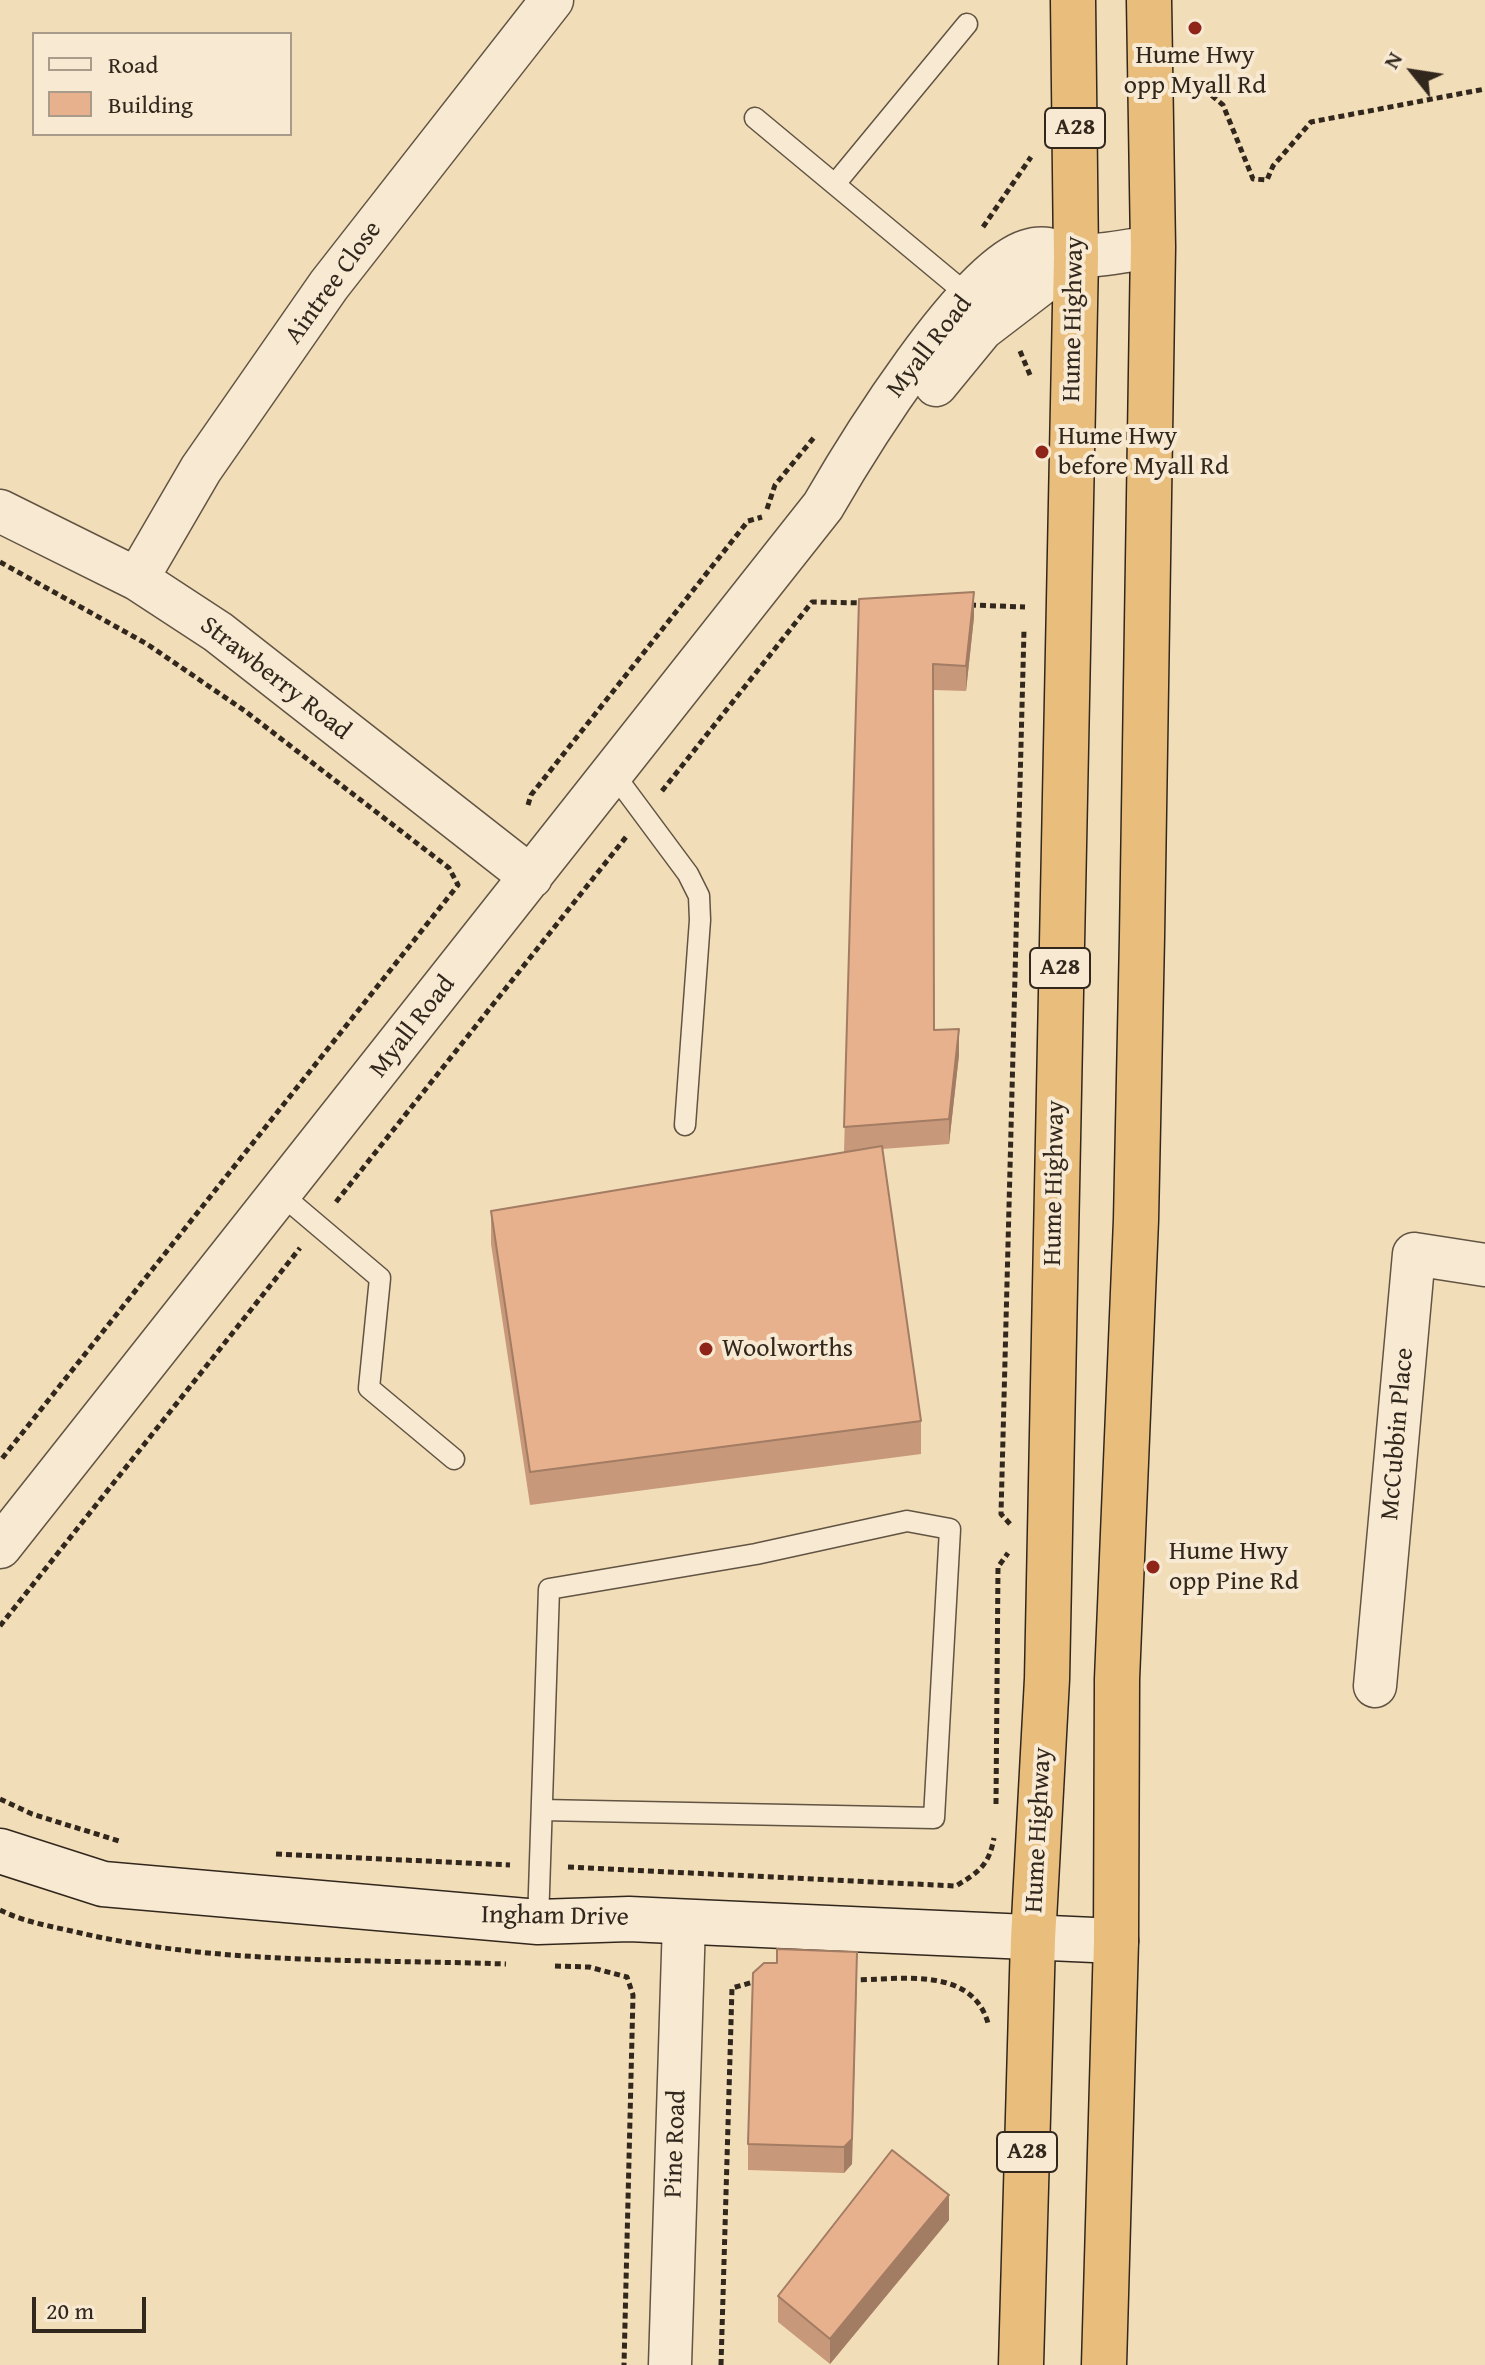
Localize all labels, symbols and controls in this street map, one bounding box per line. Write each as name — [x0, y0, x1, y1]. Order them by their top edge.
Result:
marker: Hume Hwy opp Myall Rd — [1186, 19, 1204, 37]
legend — [32, 32, 292, 136]
north arrow — [1373, 32, 1453, 112]
place label: Hume Hwy opp Myall Rd — [1124, 40, 1266, 102]
text: N — [1375, 46, 1410, 74]
text: Road — [108, 47, 158, 82]
text: Building — [108, 87, 193, 122]
road number: A28 — [1045, 108, 1105, 148]
street label: Aintree Close — [279, 215, 389, 351]
street label: Hume Highway — [1057, 236, 1091, 402]
street label: Myall Road — [880, 290, 980, 404]
place label: Hume Hwy before Myall Rd — [1058, 421, 1229, 482]
marker: Hume Hwy before Myall Rd — [1033, 443, 1051, 461]
street label: Strawberry Road — [193, 610, 357, 748]
road number: A28 — [1030, 948, 1090, 988]
street label: Myall Road — [363, 970, 463, 1084]
street label: Hume Highway — [1038, 1100, 1072, 1266]
place label: Woolworths — [722, 1333, 853, 1365]
marker: Woolworths — [697, 1340, 715, 1358]
street label: McCubbin Place — [1375, 1347, 1421, 1521]
place label: Hume Hwy opp Pine Rd — [1169, 1536, 1299, 1598]
marker: Hume Hwy opp Pine Rd — [1144, 1558, 1162, 1576]
street label: Hume Highway — [1019, 1746, 1059, 1914]
street label: Ingham Drive — [481, 1900, 629, 1934]
street label: Pine Road — [659, 2089, 693, 2199]
road number: A28 — [997, 2132, 1057, 2172]
scale bar — [36, 2281, 150, 2331]
text: 20 m — [46, 2293, 94, 2328]

